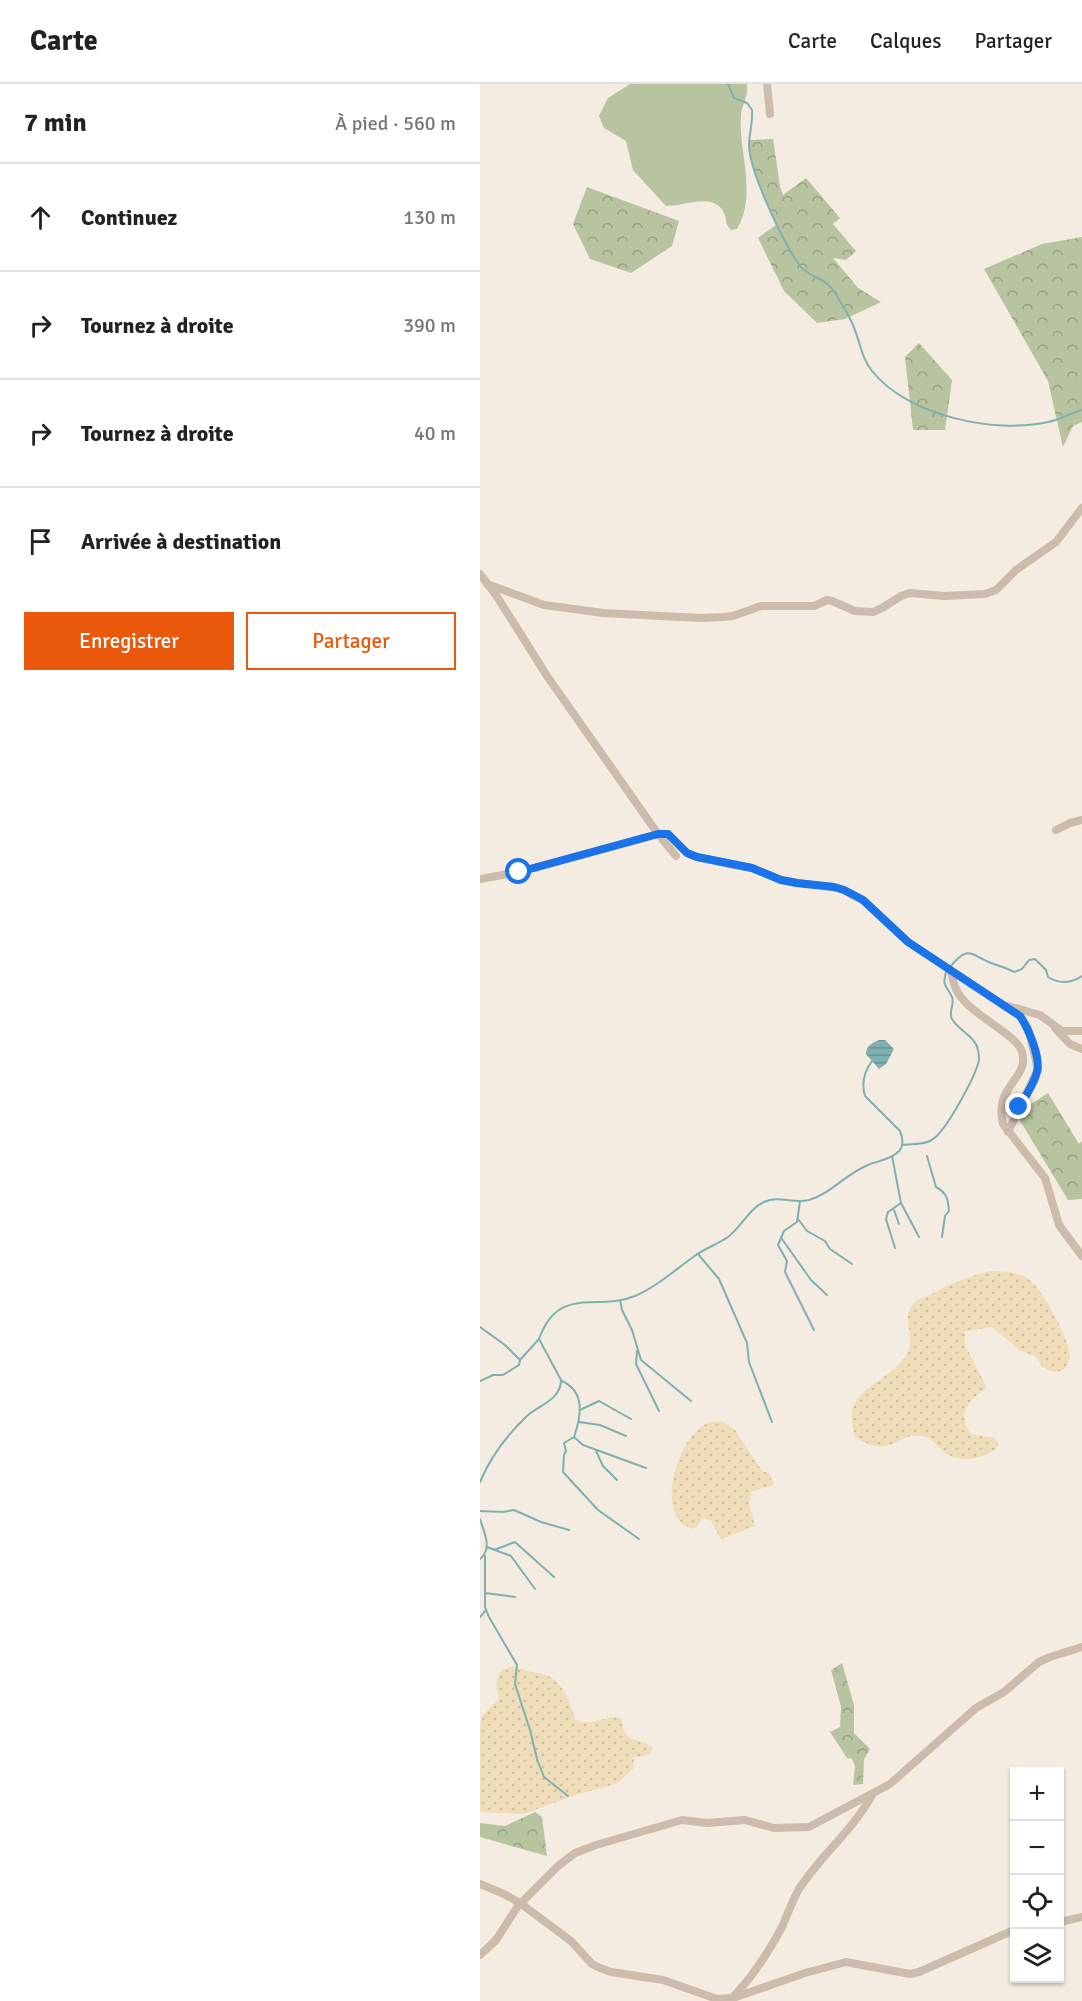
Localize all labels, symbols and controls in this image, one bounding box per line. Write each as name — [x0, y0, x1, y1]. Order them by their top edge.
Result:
text: Carte — [30, 24, 98, 58]
text: Carte — [788, 28, 837, 54]
text: Calques — [870, 28, 941, 54]
text: Partager — [974, 28, 1052, 54]
text: 7 min — [24, 107, 87, 139]
text: À pied · 560 m — [335, 111, 456, 136]
icon: ahead — [24, 201, 57, 234]
text: Continuez — [81, 204, 177, 231]
text: 130 m — [403, 205, 456, 230]
icon: right — [24, 309, 57, 342]
text: Tournez à droite — [81, 312, 234, 339]
text: 390 m — [403, 313, 456, 338]
icon: right — [24, 417, 57, 450]
text: Tournez à droite — [81, 420, 234, 447]
text: 40 m — [414, 421, 456, 446]
icon: arrive — [24, 525, 57, 558]
text: Arrivée à destination — [81, 528, 281, 555]
button: Enregistrer — [24, 612, 234, 670]
button: Partager — [246, 612, 456, 670]
route start — [505, 858, 531, 884]
route end — [1005, 1093, 1031, 1119]
map controls — [1010, 1767, 1064, 1983]
button: + — [1010, 1767, 1064, 1821]
button: − — [1010, 1821, 1064, 1875]
button: locate — [1010, 1875, 1064, 1929]
button: layers — [1010, 1929, 1064, 1983]

